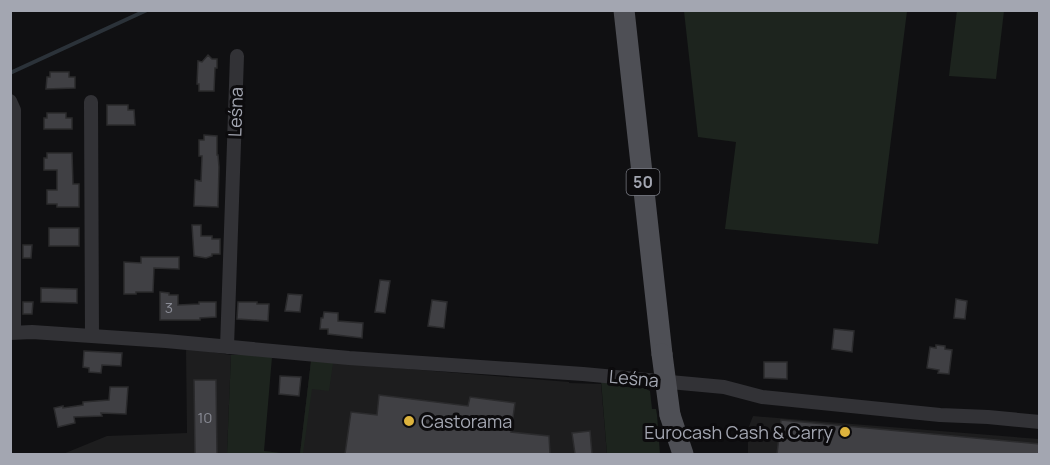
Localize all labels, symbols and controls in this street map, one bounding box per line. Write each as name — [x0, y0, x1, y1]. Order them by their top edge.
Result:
street label: Leśna — [222, 87, 248, 137]
road number: 50 — [626, 169, 660, 195]
house number: 3 — [165, 297, 173, 318]
street label: Leśna — [608, 364, 660, 392]
house number: 10 — [198, 407, 213, 428]
place label: Castorama — [421, 409, 512, 433]
marker: Castorama — [402, 414, 416, 428]
place label: Eurocash Cash & Carry — [644, 420, 834, 444]
marker: Eurocash Cash & Carry — [838, 425, 852, 439]

